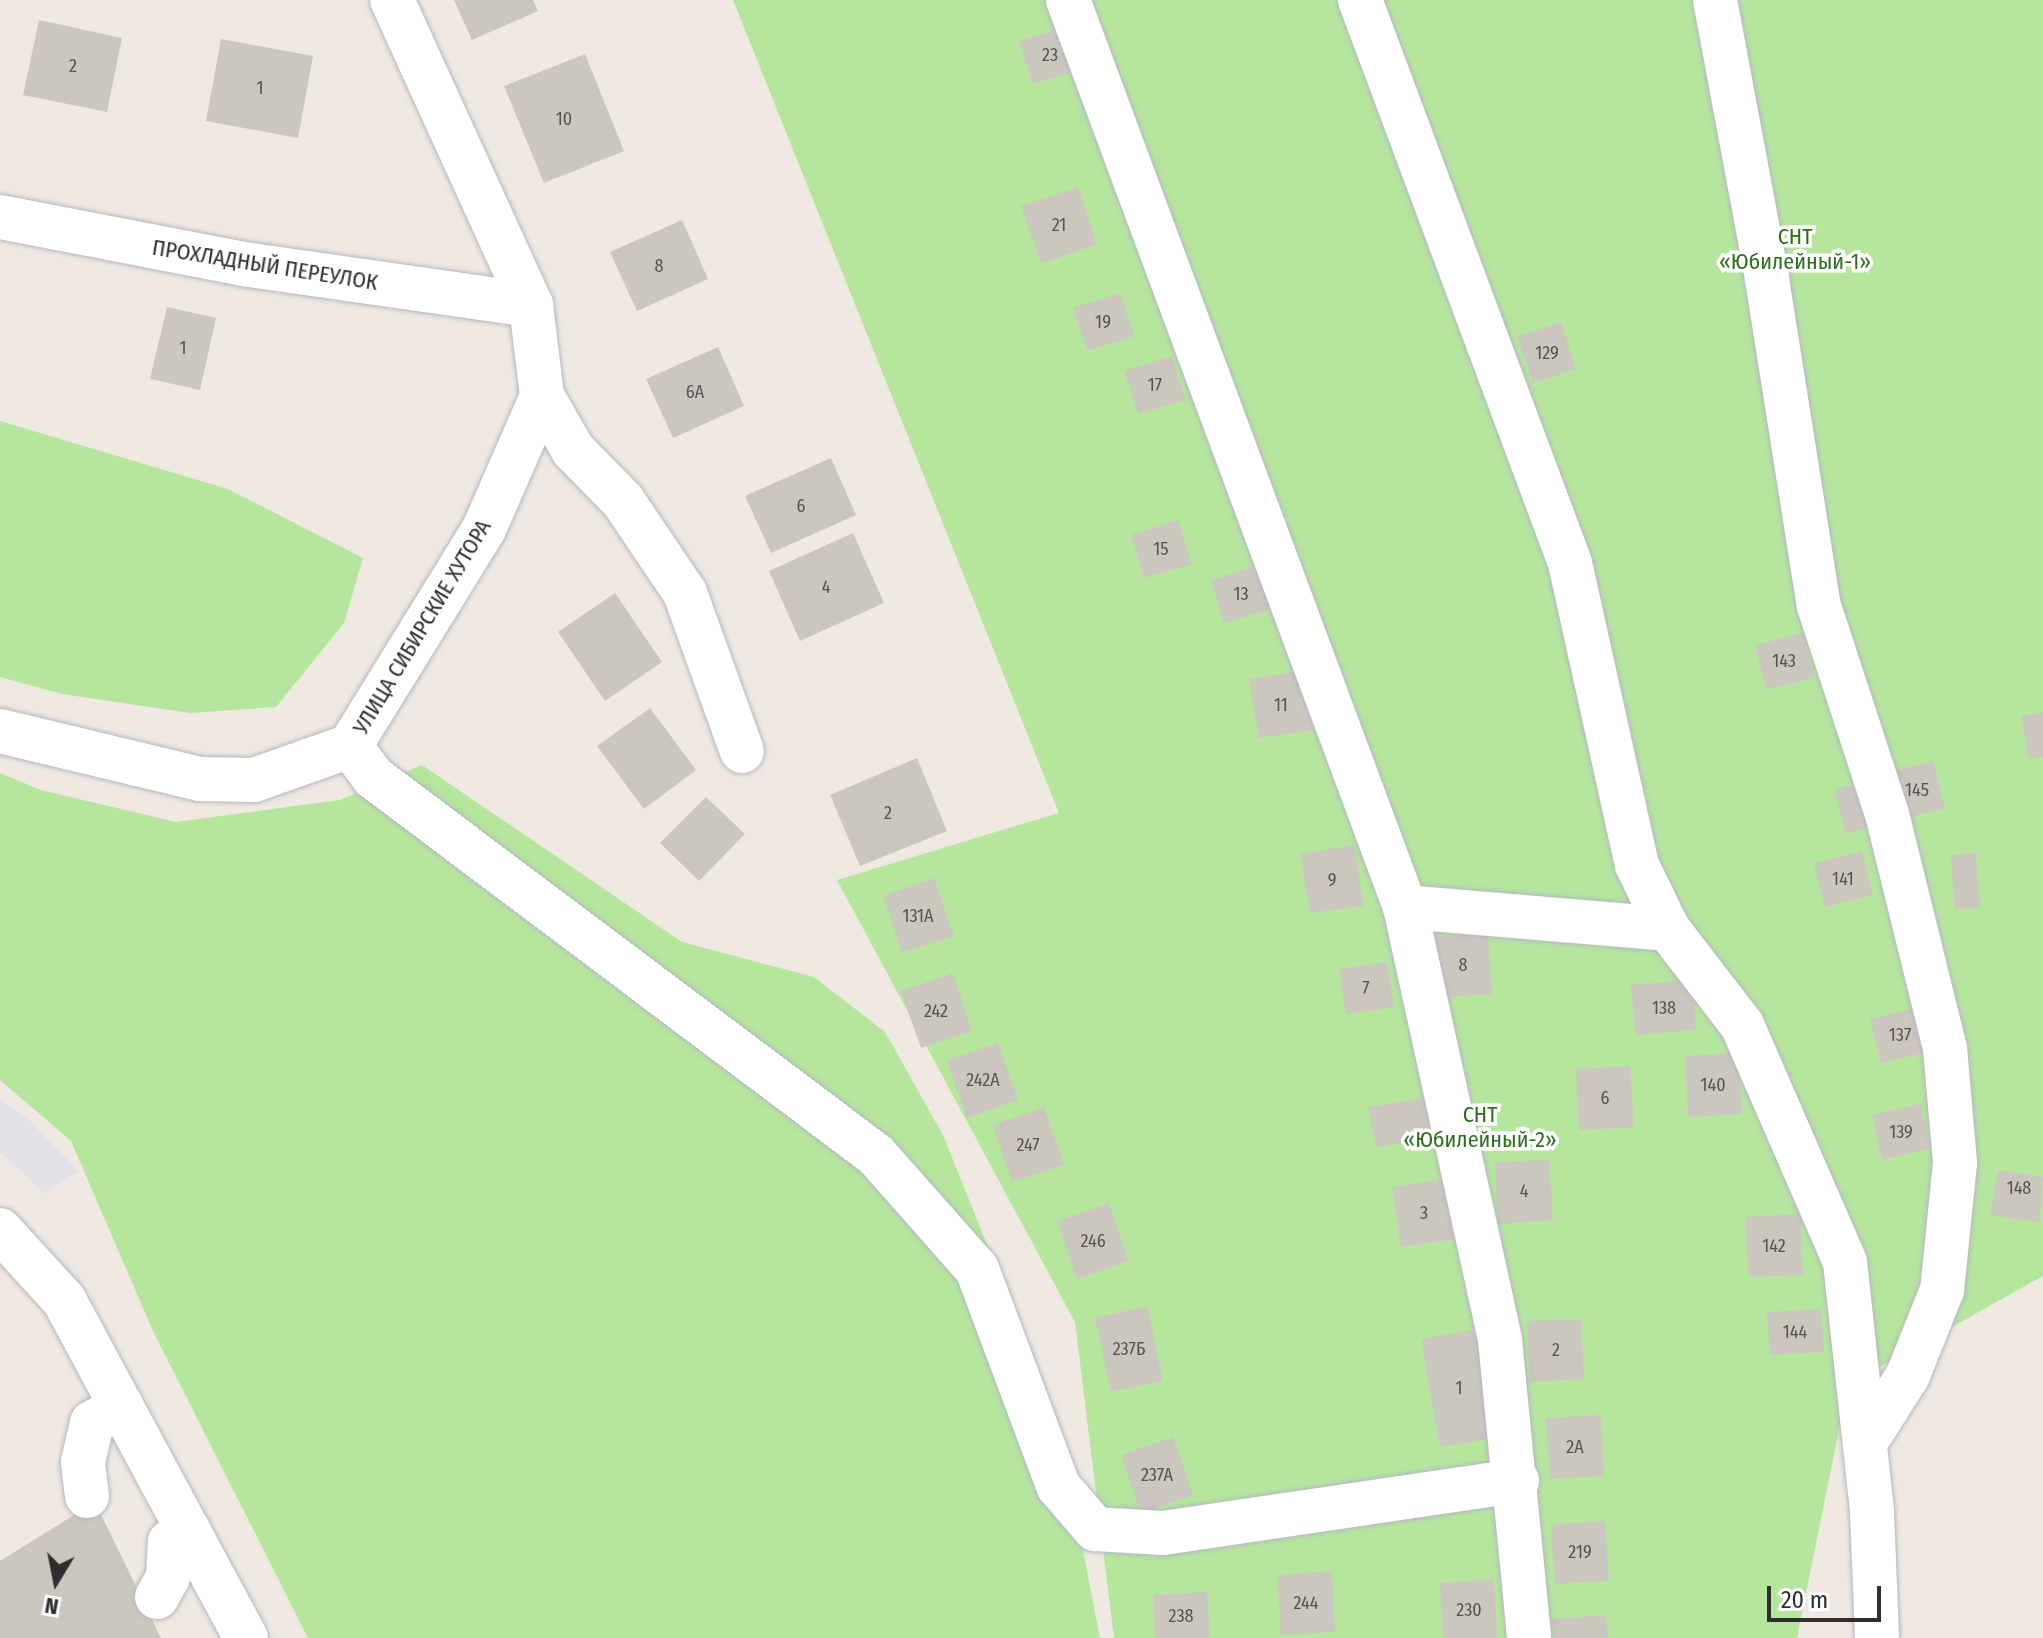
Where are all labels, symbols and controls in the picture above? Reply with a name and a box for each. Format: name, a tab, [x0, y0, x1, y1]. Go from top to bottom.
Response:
house number: 23	[1042, 44, 1058, 66]
house number: 2	[69, 55, 77, 77]
house number: 1	[256, 77, 264, 99]
house number: 10	[556, 108, 572, 130]
house number: 21	[1052, 214, 1066, 236]
park label: СНТ «Юбилейный-1»	[1719, 223, 1871, 274]
street label: ПРОХЛАДНЫЙ ПЕРЕУЛОК	[150, 234, 380, 296]
house number: 8	[655, 255, 663, 277]
house number: 19	[1095, 311, 1111, 333]
house number: 1	[179, 337, 187, 359]
house number: 129	[1535, 342, 1559, 364]
house number: 17	[1148, 374, 1162, 396]
house number: 6А	[686, 381, 704, 403]
house number: 6	[797, 495, 805, 517]
street label: УЛИЦА СИБИРСКИЕ ХУТОРА	[347, 515, 497, 739]
house number: 15	[1153, 538, 1169, 560]
house number: 4	[822, 576, 830, 598]
house number: 13	[1233, 583, 1249, 605]
house number: 143	[1772, 650, 1796, 672]
house number: 11	[1274, 694, 1288, 716]
house number: 145	[1905, 779, 1929, 801]
house number: 2	[884, 802, 892, 824]
house number: 141	[1832, 868, 1854, 890]
house number: 9	[1328, 869, 1336, 891]
house number: 131А	[902, 905, 934, 927]
house number: 8	[1459, 954, 1467, 976]
house number: 7	[1362, 977, 1370, 999]
house number: 138	[1652, 997, 1676, 1019]
house number: 242	[924, 1000, 948, 1022]
house number: 137	[1889, 1024, 1911, 1046]
house number: 242А	[966, 1069, 1000, 1091]
house number: 140	[1700, 1074, 1726, 1096]
house number: 6	[1601, 1087, 1609, 1109]
park label: СНТ «Юбилейный-2»	[1403, 1101, 1557, 1152]
house number: 139	[1889, 1121, 1913, 1143]
house number: 247	[1016, 1134, 1040, 1156]
house number: 148	[2007, 1177, 2031, 1199]
house number: 4	[1520, 1180, 1528, 1202]
house number: 3	[1420, 1202, 1428, 1224]
house number: 246	[1080, 1230, 1106, 1252]
house number: 142	[1762, 1235, 1786, 1257]
house number: 144	[1783, 1321, 1807, 1343]
house number: 237Б	[1113, 1338, 1145, 1360]
house number: 2	[1552, 1339, 1560, 1361]
house number: 1	[1455, 1377, 1463, 1399]
house number: 2А	[1566, 1436, 1584, 1458]
house number: 237А	[1141, 1464, 1173, 1486]
house number: 219	[1568, 1541, 1592, 1563]
north arrow	[16, 1542, 96, 1622]
scale bar	[1771, 1570, 1885, 1620]
text: 20 m	[1781, 1586, 1828, 1614]
text: N	[43, 1592, 61, 1621]
house number: 244	[1293, 1592, 1319, 1614]
house number: 230	[1456, 1599, 1482, 1621]
house number: 238	[1168, 1605, 1194, 1627]

